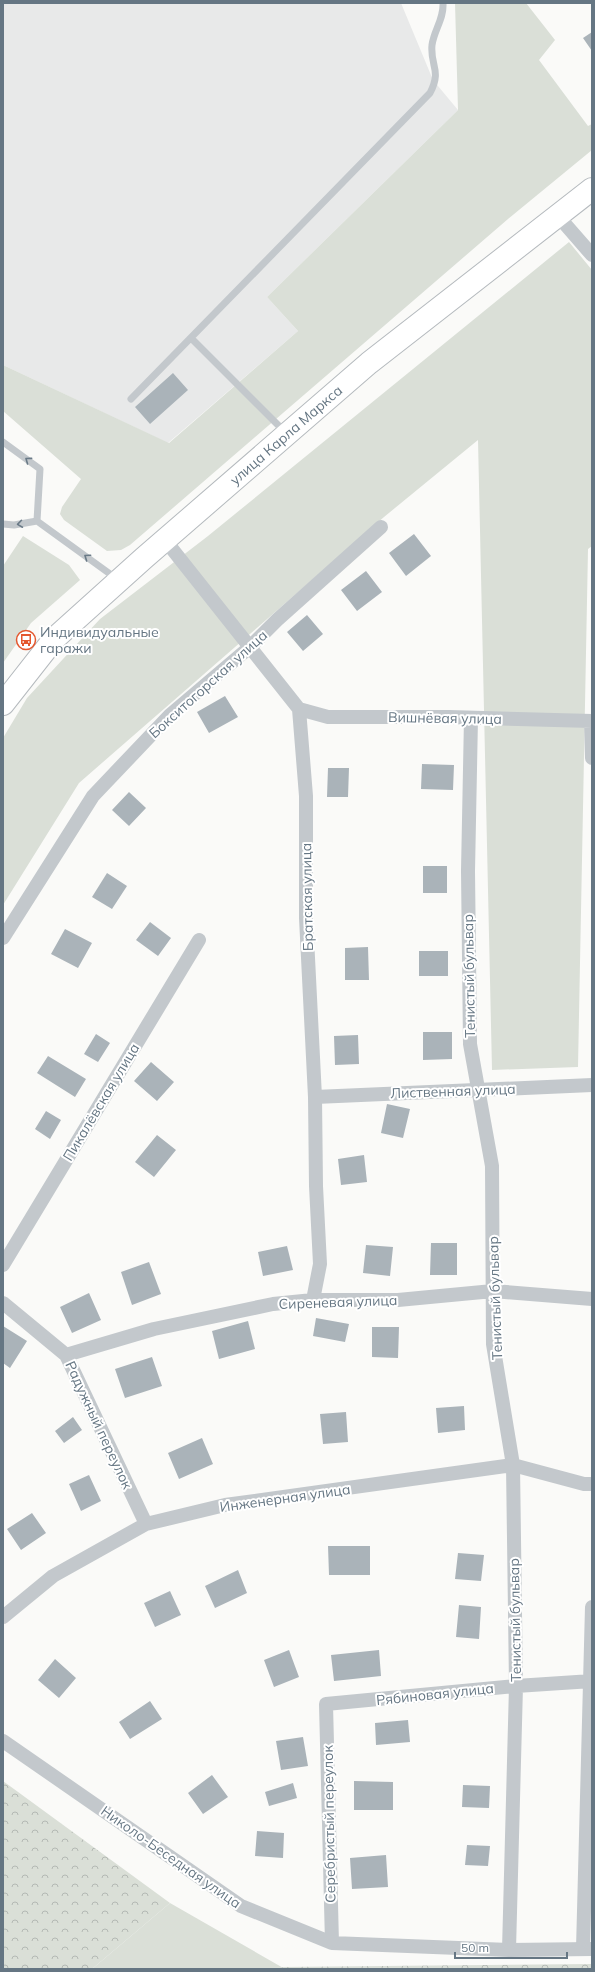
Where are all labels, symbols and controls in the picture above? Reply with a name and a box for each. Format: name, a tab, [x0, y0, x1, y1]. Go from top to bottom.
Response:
street label: улица Карла Маркса	[226, 381, 346, 489]
one-way arrow	[25, 458, 32, 465]
one-way arrow	[17, 519, 23, 528]
one-way arrow	[85, 555, 92, 562]
place label: Индивидуальные гаражи	[40, 623, 159, 657]
street label: Бокситогорская улица	[145, 626, 271, 742]
bus stop icon: Индивидуальные гаражи	[15, 629, 37, 651]
street label: Вишнёвая улица	[388, 708, 502, 728]
street label: Братская улица	[297, 843, 317, 951]
street label: Тенистый бульвар	[459, 914, 479, 1038]
street label: Пикалёвская улица	[59, 1040, 143, 1164]
street label: Лиственная улица	[390, 1080, 516, 1102]
street label: Тенистый бульвар	[484, 1236, 506, 1360]
street label: Сиреневая улица	[278, 1291, 398, 1313]
street label: Радужный переулок	[61, 1358, 137, 1492]
street label: Инженерная улица	[219, 1480, 351, 1516]
street label: Тенистый бульвар	[505, 1558, 525, 1682]
street label: Рябиновая улица	[375, 1679, 495, 1709]
street label: Серебристый переулок	[319, 1745, 339, 1903]
street label: Николо-Беседная улица	[98, 1802, 244, 1912]
scale bar	[455, 1934, 567, 1960]
text: 50 m	[461, 1940, 489, 1955]

